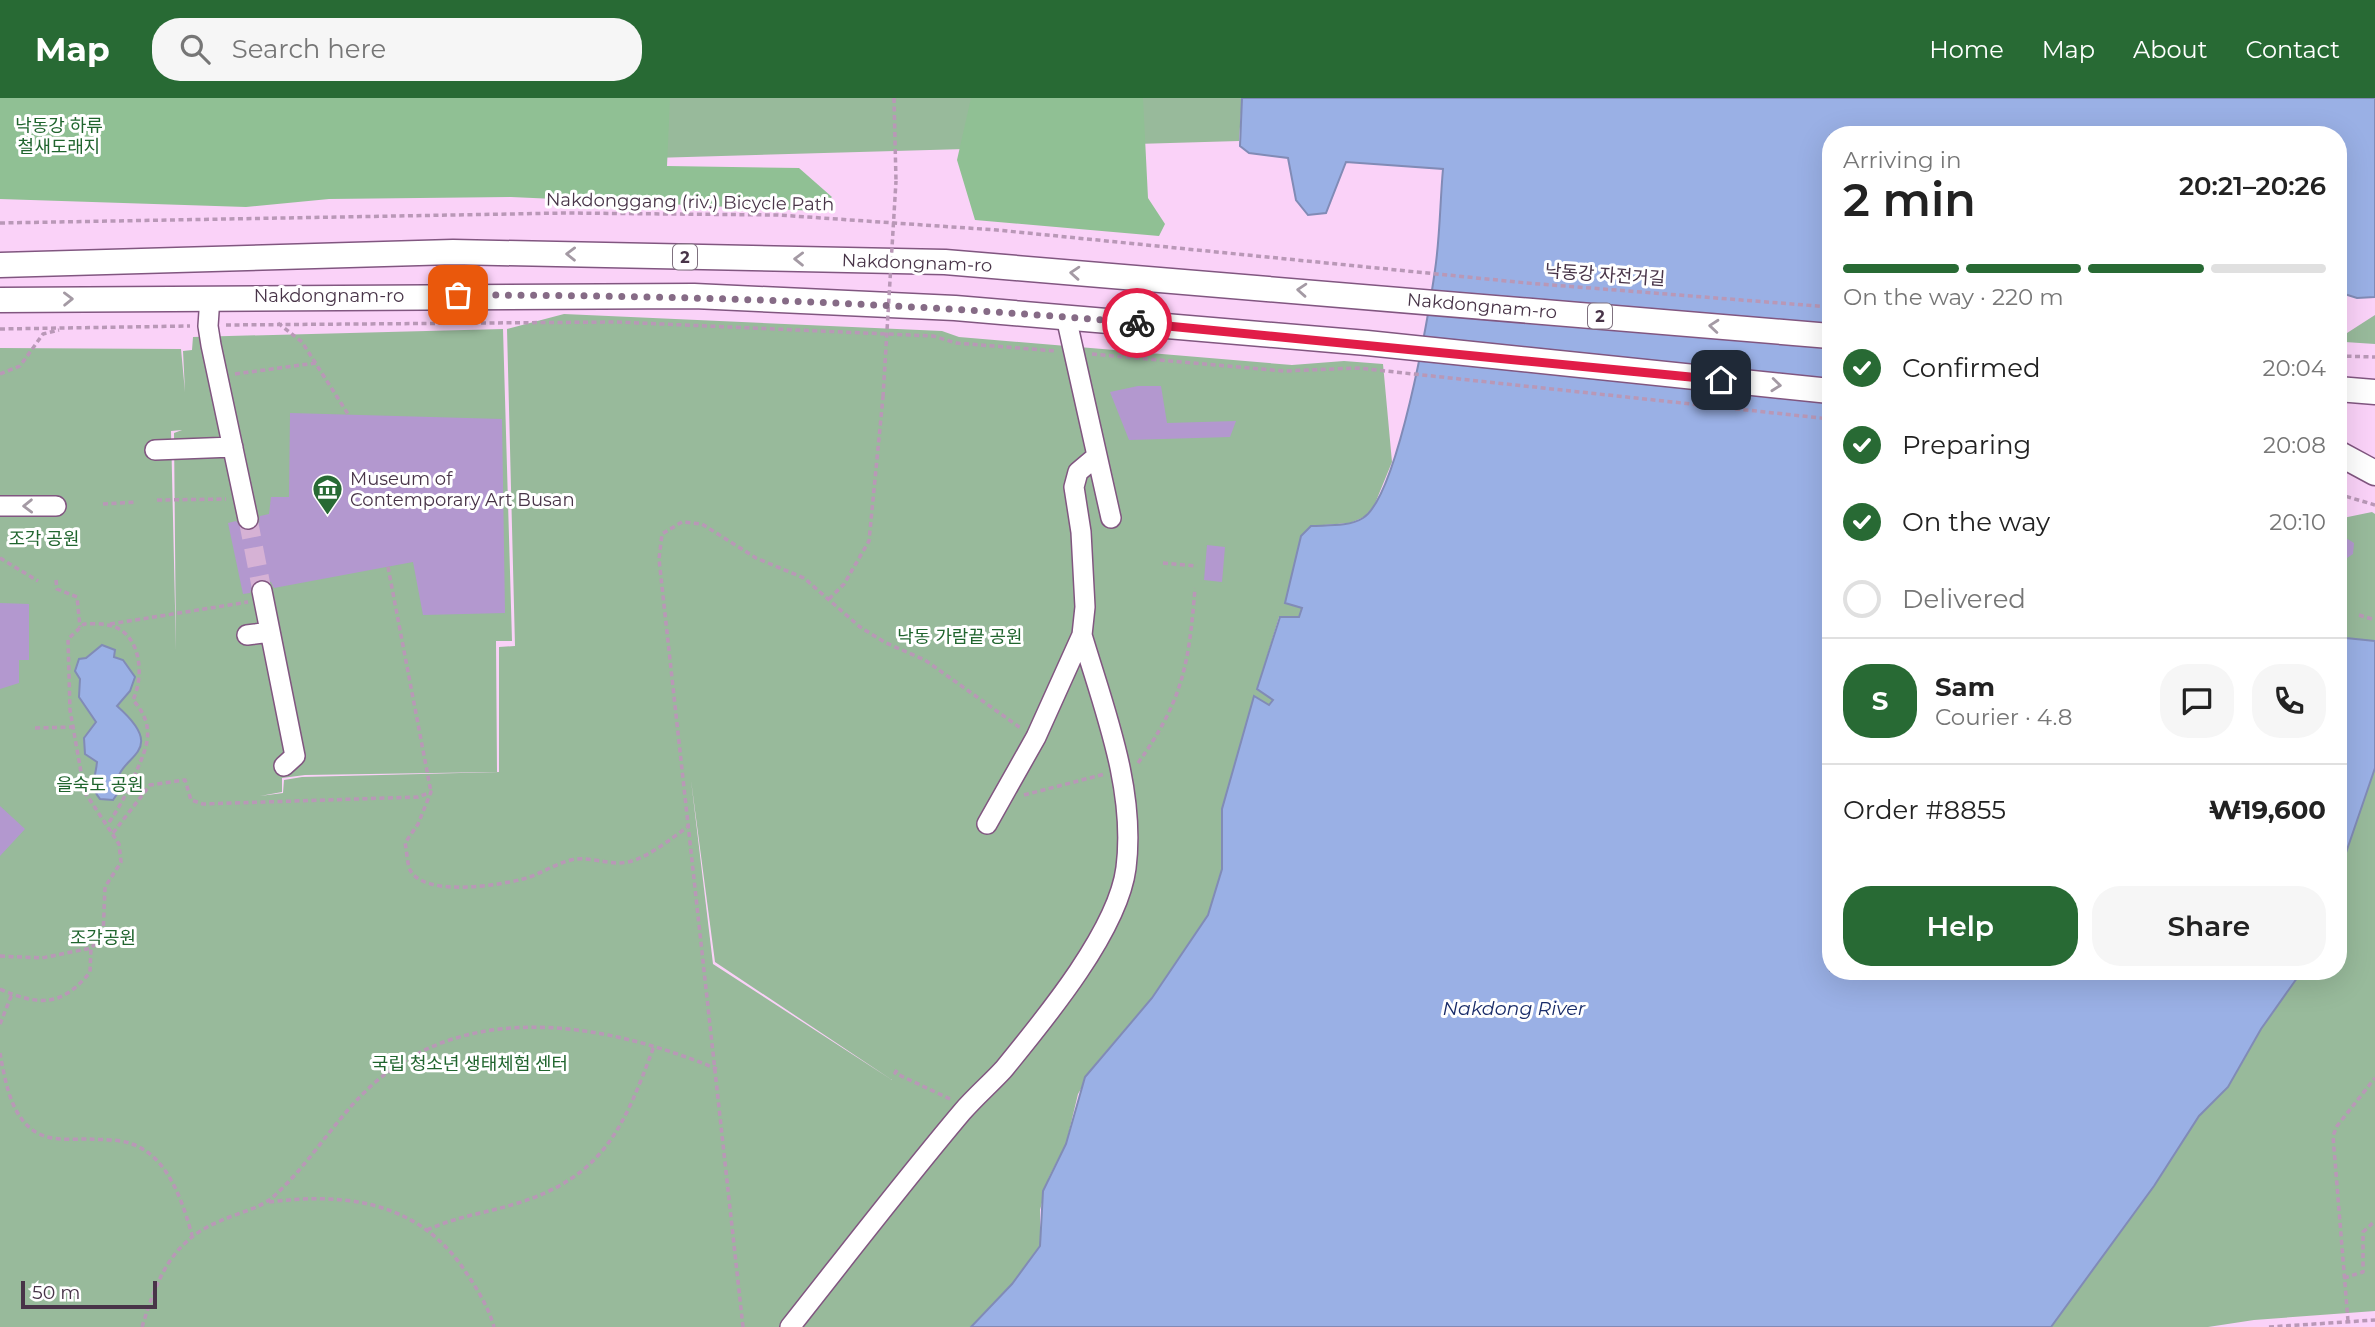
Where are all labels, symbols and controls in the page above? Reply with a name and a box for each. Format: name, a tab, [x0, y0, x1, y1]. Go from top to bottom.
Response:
search box	[152, 18, 642, 81]
text: Map	[35, 29, 110, 69]
icon: search	[176, 30, 214, 68]
text: Search here	[232, 33, 386, 65]
text: Home	[1929, 35, 2004, 64]
text: Map	[2042, 35, 2095, 64]
text: About	[2133, 35, 2207, 64]
text: Contact	[2245, 35, 2340, 64]
park label: 낙동강 하류 철새도래지	[15, 115, 103, 158]
text: Arriving in	[1843, 146, 1962, 174]
text: 20:21–20:26	[2179, 170, 2326, 202]
text: 2 min	[1843, 171, 1976, 228]
street label: Nakdonggang (riv.) Bicycle Path	[546, 188, 834, 216]
road number: 2	[673, 244, 697, 270]
one-way arrow	[566, 247, 577, 262]
street label: Nakdongnam-ro	[841, 249, 993, 277]
one-way arrow	[793, 252, 804, 267]
street label: 낙동강 자전거길	[1544, 260, 1666, 290]
pin	[428, 265, 488, 325]
one-way arrow	[1069, 266, 1080, 281]
icon: bag	[439, 276, 477, 314]
one-way arrow	[1296, 283, 1307, 298]
text: On the way · 220 m	[1843, 283, 2064, 311]
street label: Nakdongnam-ro	[254, 285, 404, 307]
courier	[1102, 288, 1172, 358]
street label: Nakdongnam-ro	[1406, 288, 1558, 324]
one-way arrow	[63, 291, 74, 307]
icon: bike	[1118, 304, 1156, 342]
road number: 2	[1588, 304, 1612, 328]
one-way arrow	[1708, 319, 1719, 334]
icon: check	[1843, 349, 1881, 387]
pin	[1691, 350, 1751, 410]
text: Confirmed	[1902, 352, 2041, 384]
text: 20:04	[2262, 354, 2326, 382]
icon: home	[1702, 361, 1740, 399]
one-way arrow	[1770, 377, 1781, 392]
icon: check	[1843, 426, 1881, 464]
text: Preparing	[1902, 429, 2031, 461]
text: 20:08	[2263, 431, 2326, 459]
place label: Museum of Contemporary Art Busan	[350, 468, 575, 511]
museum icon: Museum of Contemporary Art Busan	[310, 472, 344, 516]
one-way arrow	[22, 498, 33, 514]
icon: check	[1843, 503, 1881, 541]
text: On the way	[1902, 506, 2050, 538]
text: 20:10	[2269, 508, 2326, 536]
park label: 조각 공원	[9, 528, 79, 550]
text: Delivered	[1902, 583, 2026, 615]
park label: 낙동 가람끝 공원	[897, 626, 1023, 648]
button: chat	[2160, 664, 2234, 738]
button: phone	[2252, 664, 2326, 738]
text: Sam	[1935, 671, 1995, 703]
text: S	[1872, 685, 1888, 717]
text: Courier · 4.8	[1935, 703, 2072, 731]
park label: 을숙도 공원	[56, 774, 144, 796]
text: Order #8855	[1843, 794, 2006, 826]
text: ₩19,600	[2209, 794, 2326, 826]
button: Help	[1843, 886, 2078, 966]
button: Share	[2092, 886, 2326, 966]
park label: 조각공원	[70, 927, 136, 949]
water label: Nakdong River	[1443, 997, 1586, 1020]
park label: 국립 청소년 생태체험 센터	[372, 1053, 568, 1075]
scale bar	[21, 1278, 158, 1310]
text: 50 m	[32, 1281, 80, 1304]

